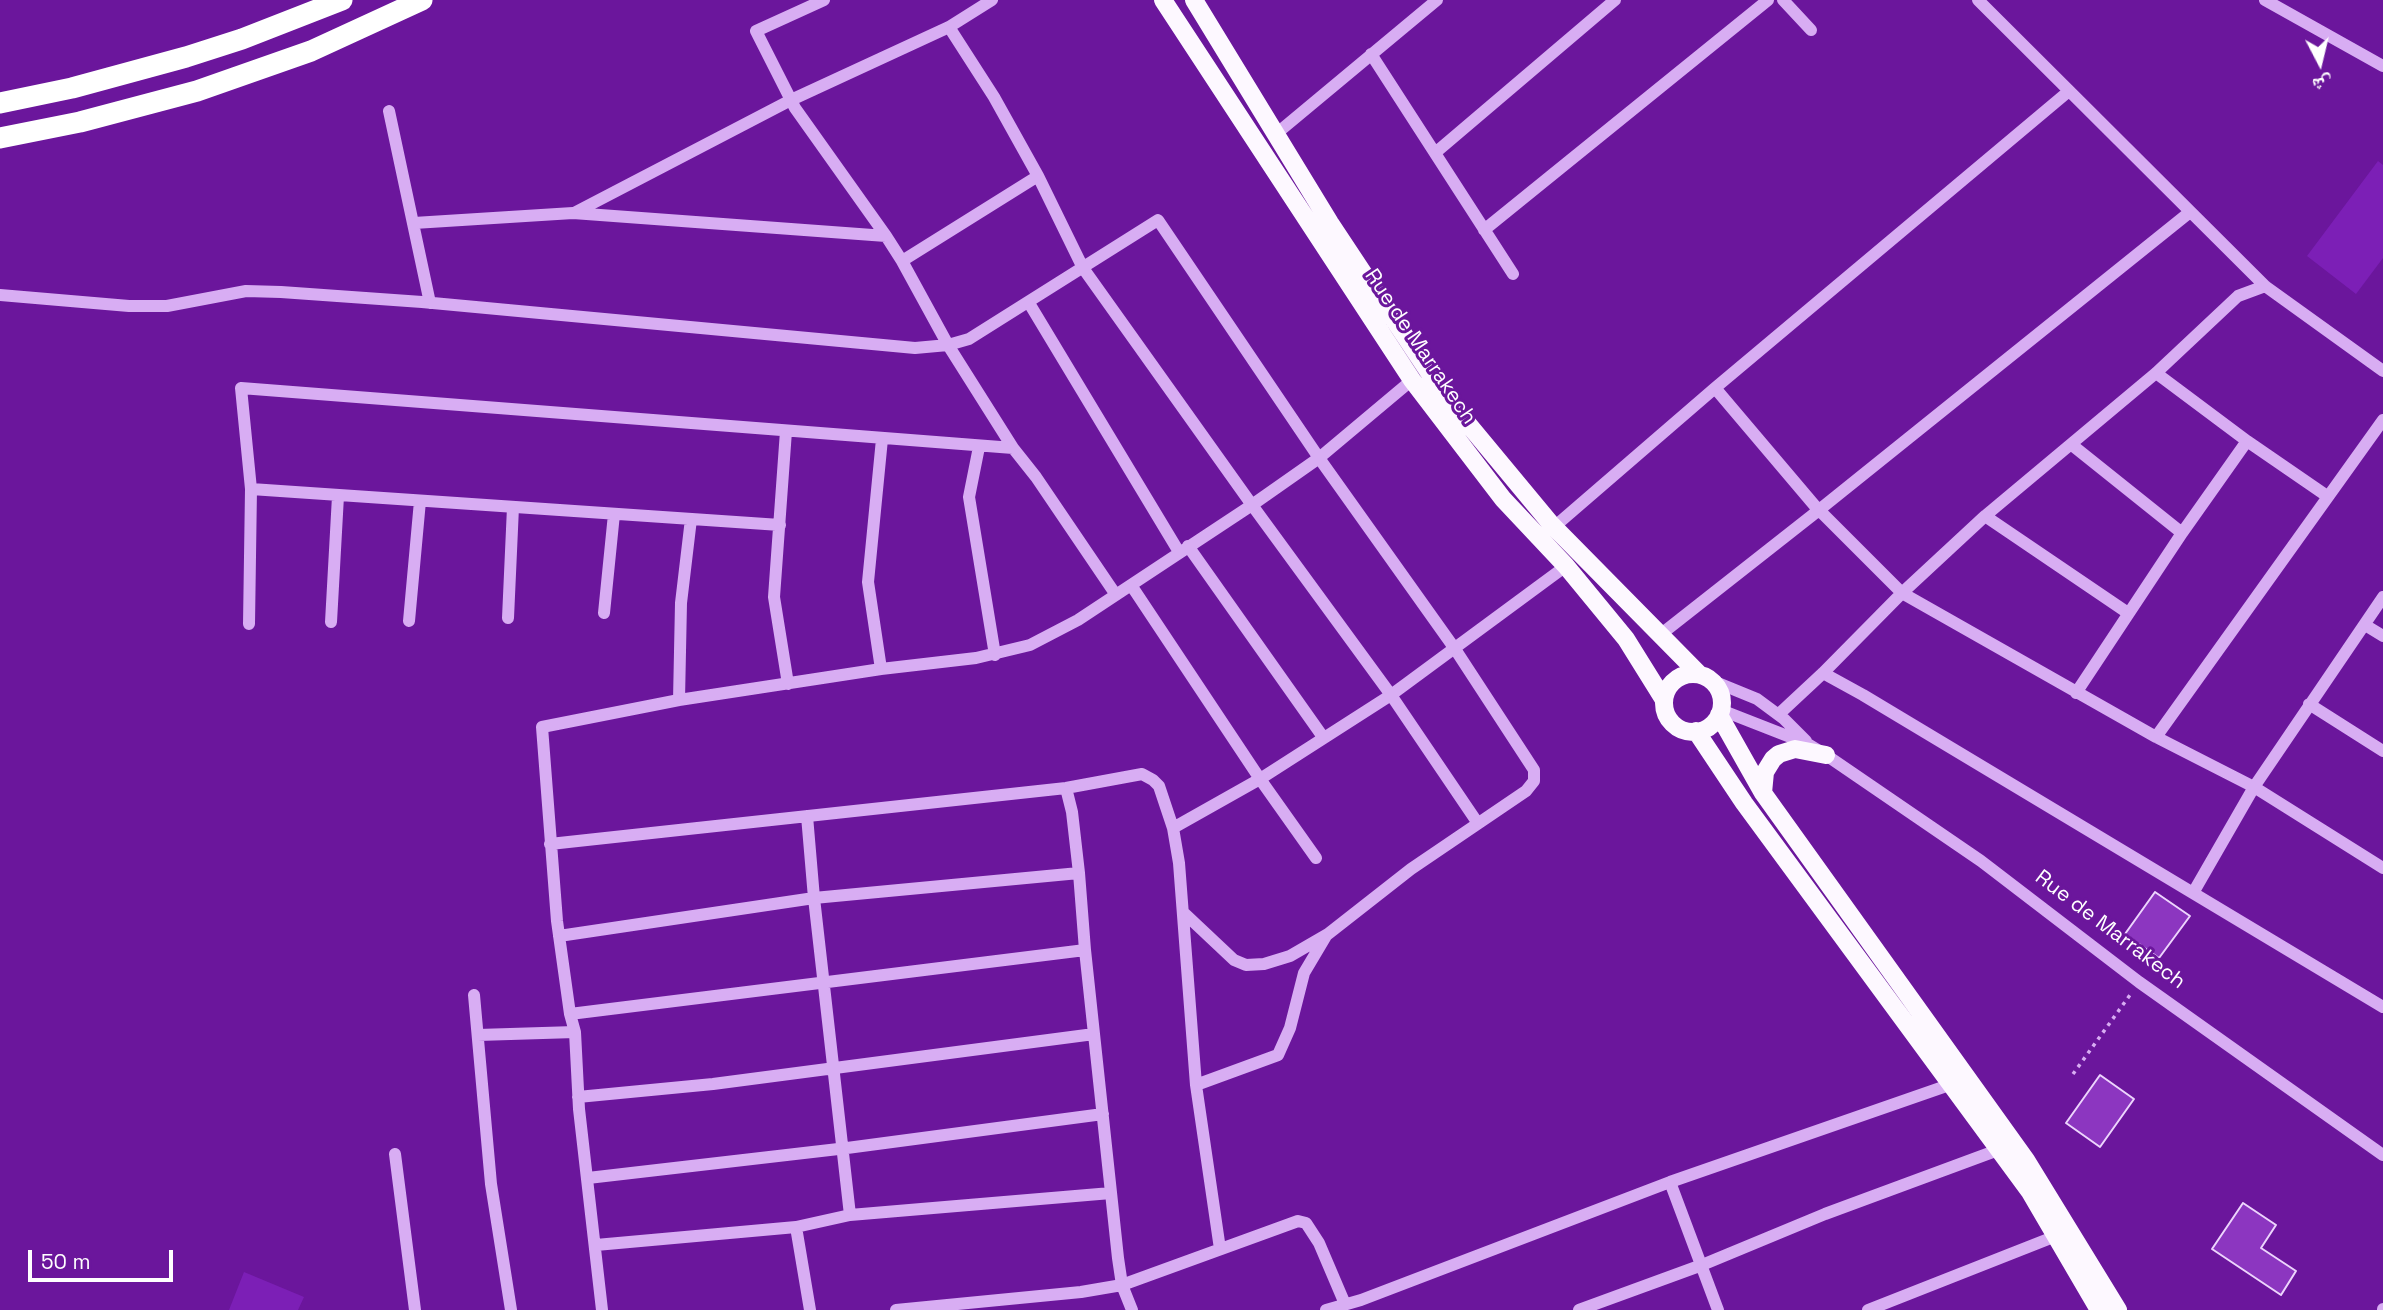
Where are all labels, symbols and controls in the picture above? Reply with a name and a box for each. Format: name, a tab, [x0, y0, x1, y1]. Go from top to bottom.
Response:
north arrow	[2285, 28, 2355, 98]
text: ش	[2311, 71, 2334, 98]
street label: Rue de Marrakech	[1359, 265, 1481, 429]
street label: Rue de Marrakech	[2030, 865, 2190, 995]
scale bar	[32, 1236, 177, 1280]
text: 50 m	[41, 1248, 91, 1275]

